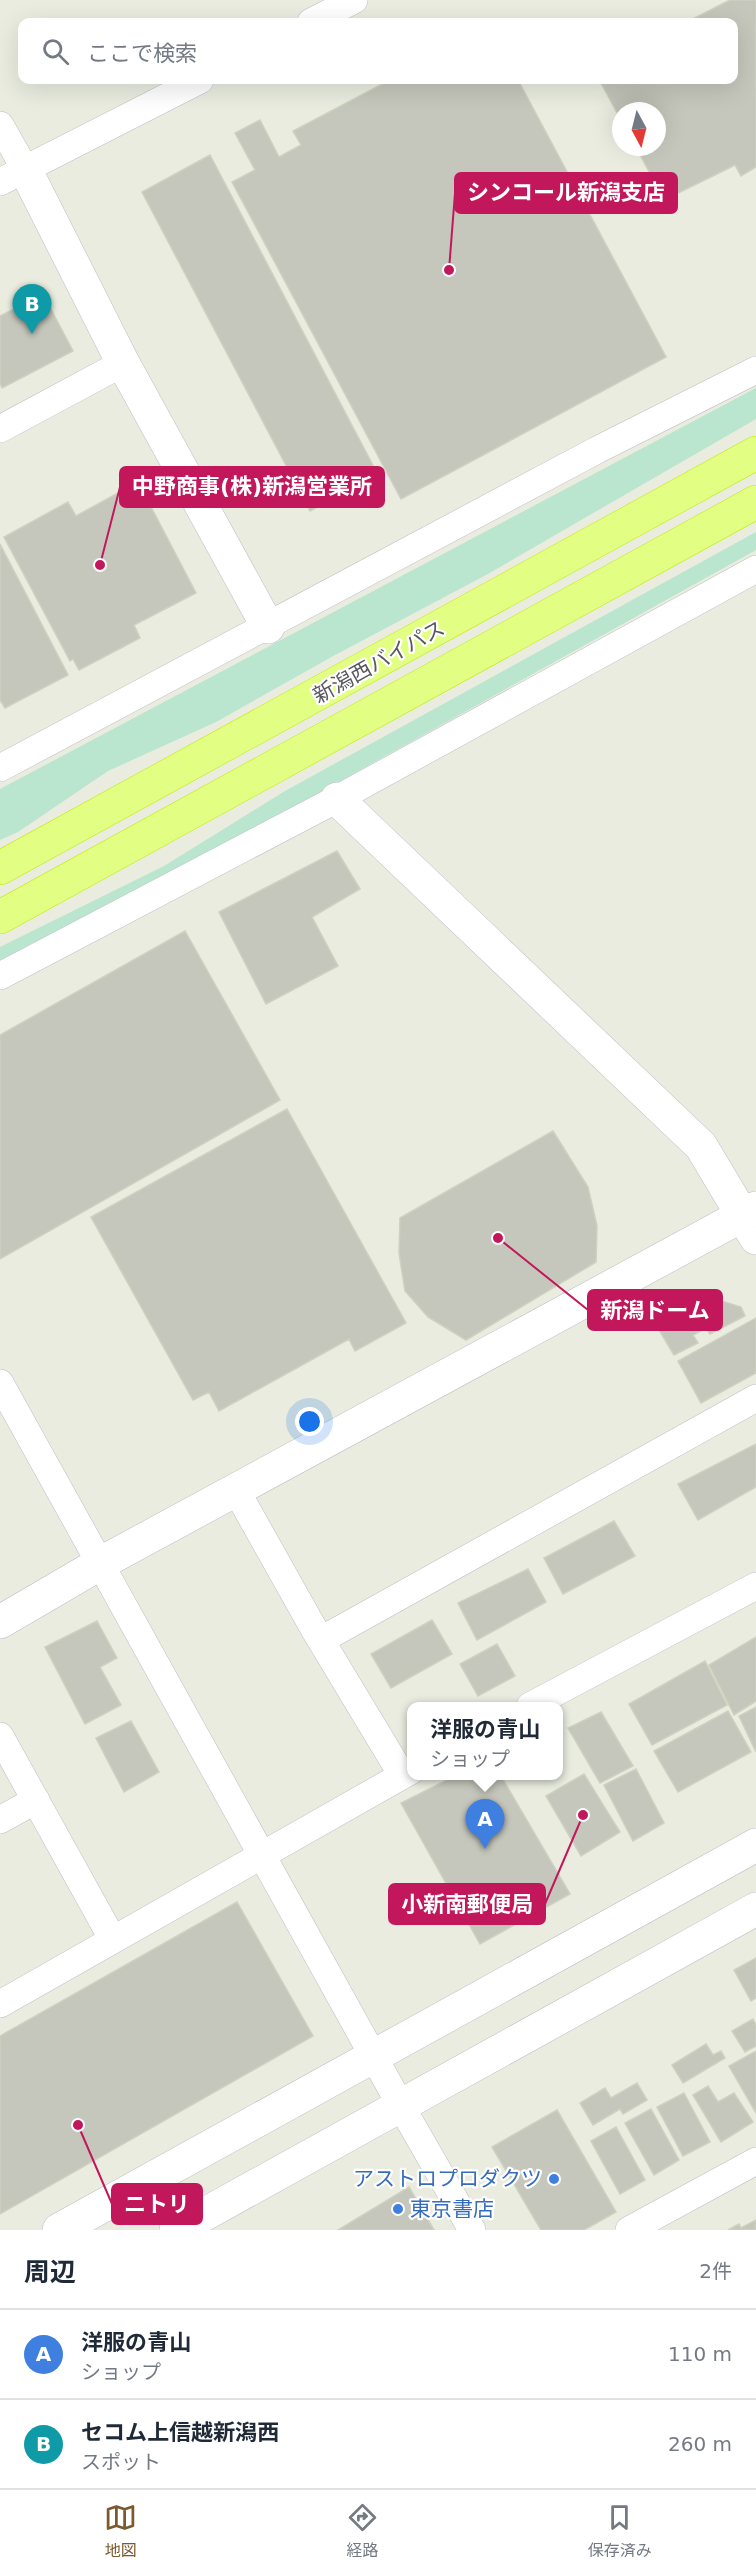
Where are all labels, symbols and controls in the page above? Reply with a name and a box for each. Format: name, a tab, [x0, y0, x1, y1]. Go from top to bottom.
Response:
search box	[18, 18, 738, 84]
icon: search	[39, 35, 72, 68]
text: ここで検索	[87, 41, 197, 66]
north arrow	[612, 102, 666, 156]
callout: シンコール新潟支店	[455, 173, 677, 213]
text: シンコール新潟支店	[467, 180, 665, 205]
pin: B	[12, 284, 51, 334]
callout: 中野商事(株)新潟営業所	[120, 467, 384, 507]
text: 中野商事(株)新潟営業所	[132, 474, 372, 499]
street label: 新潟西バイパス	[309, 616, 449, 708]
callout: 新潟ドーム	[588, 1290, 722, 1330]
text: 新潟ドーム	[600, 1298, 710, 1323]
your location	[295, 1407, 324, 1436]
popup	[407, 1702, 563, 1780]
text: 洋服の青山	[430, 1717, 540, 1742]
text: ショップ	[430, 1747, 510, 1771]
pin: A	[466, 1800, 504, 1849]
callout: 小新南郵便局	[389, 1884, 545, 1924]
text: 小新南郵便局	[401, 1892, 533, 1917]
place label: アストロプロダクツ	[353, 2167, 542, 2191]
marker: アストロプロダクツ	[547, 2172, 561, 2186]
callout: ニトリ	[112, 2184, 202, 2224]
text: ニトリ	[124, 2192, 190, 2217]
place label: 東京書店	[410, 2197, 494, 2221]
marker: 東京書店	[391, 2202, 405, 2216]
text: 周辺	[24, 2257, 76, 2287]
text: 2件	[699, 2259, 732, 2283]
text: 洋服の青山	[81, 2330, 191, 2355]
text: A	[36, 2342, 51, 2366]
text: 110 m	[668, 2342, 732, 2366]
text: ショップ	[81, 2360, 161, 2384]
text: セコム上信越新潟西	[81, 2420, 279, 2445]
text: B	[36, 2432, 51, 2456]
text: 260 m	[668, 2432, 732, 2456]
text: スポット	[81, 2450, 161, 2474]
tab: 地図	[104, 2501, 137, 2561]
tab: 経路	[346, 2501, 379, 2561]
tab: 保存済み	[588, 2501, 652, 2561]

